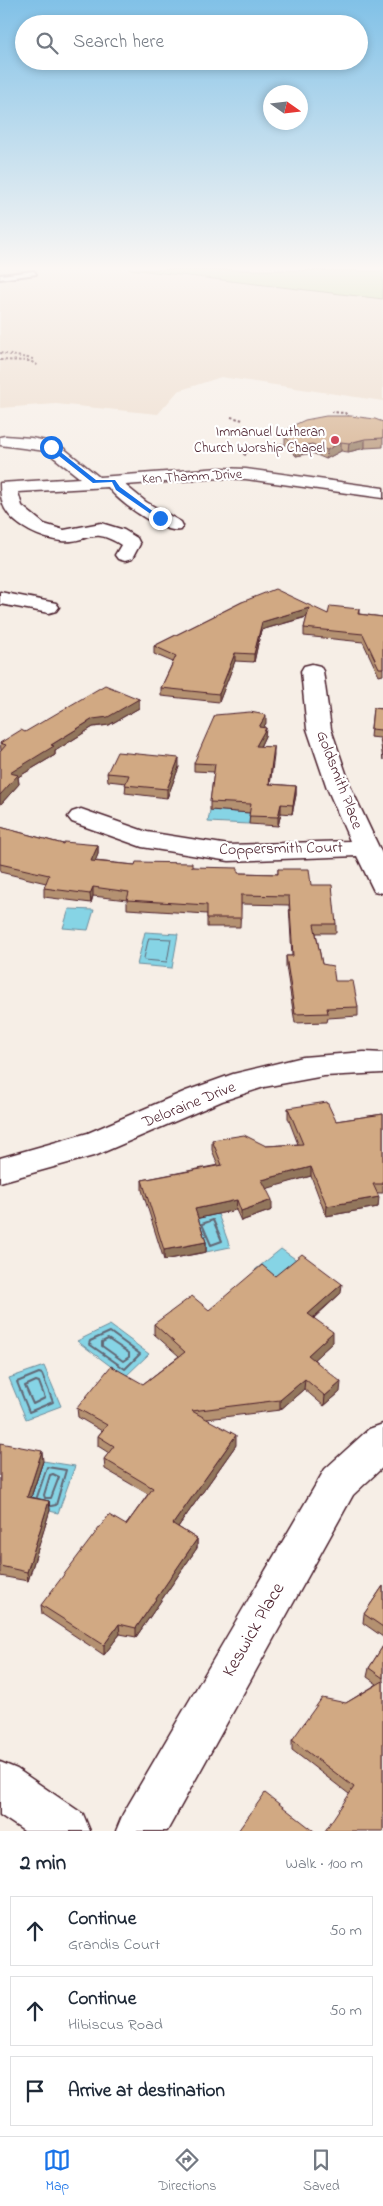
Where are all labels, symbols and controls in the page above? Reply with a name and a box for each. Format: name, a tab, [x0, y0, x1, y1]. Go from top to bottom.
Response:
search box	[15, 15, 368, 70]
icon: search	[33, 29, 61, 57]
text: Search here	[73, 29, 164, 56]
north arrow	[263, 85, 308, 130]
place label: Immanuel Lutheran Church Worship Chapel	[194, 422, 325, 459]
marker: Immanuel Lutheran Church Worship Chapel	[329, 434, 341, 446]
route start	[40, 436, 63, 459]
street label: Ken Thamm Drive	[141, 464, 243, 490]
route end	[149, 507, 172, 530]
street label: Goldsmith Place	[309, 727, 369, 834]
street label: Coppersmith Court	[219, 836, 344, 862]
street label: Deloraine Drive	[138, 1075, 240, 1135]
street label: Keswick Place	[216, 1577, 292, 1682]
text: 2 min	[20, 1849, 66, 1879]
text: Walk · 100 m	[286, 1852, 363, 1876]
text: Continue	[68, 1906, 136, 1933]
icon: ahead	[21, 1917, 49, 1945]
text: 50 m	[330, 1919, 362, 1943]
text: Grandis Court	[68, 1933, 160, 1957]
text: Continue	[68, 1986, 136, 2013]
icon: ahead	[21, 1997, 49, 2025]
text: 50 m	[330, 1999, 362, 2023]
text: Hibiscus Road	[68, 2013, 163, 2037]
icon: arrive	[21, 2077, 49, 2105]
text: Arrive at destination	[68, 2078, 225, 2105]
tab: Map	[43, 2146, 71, 2197]
tab: Directions	[158, 2146, 216, 2197]
tab: Saved	[303, 2146, 340, 2197]

